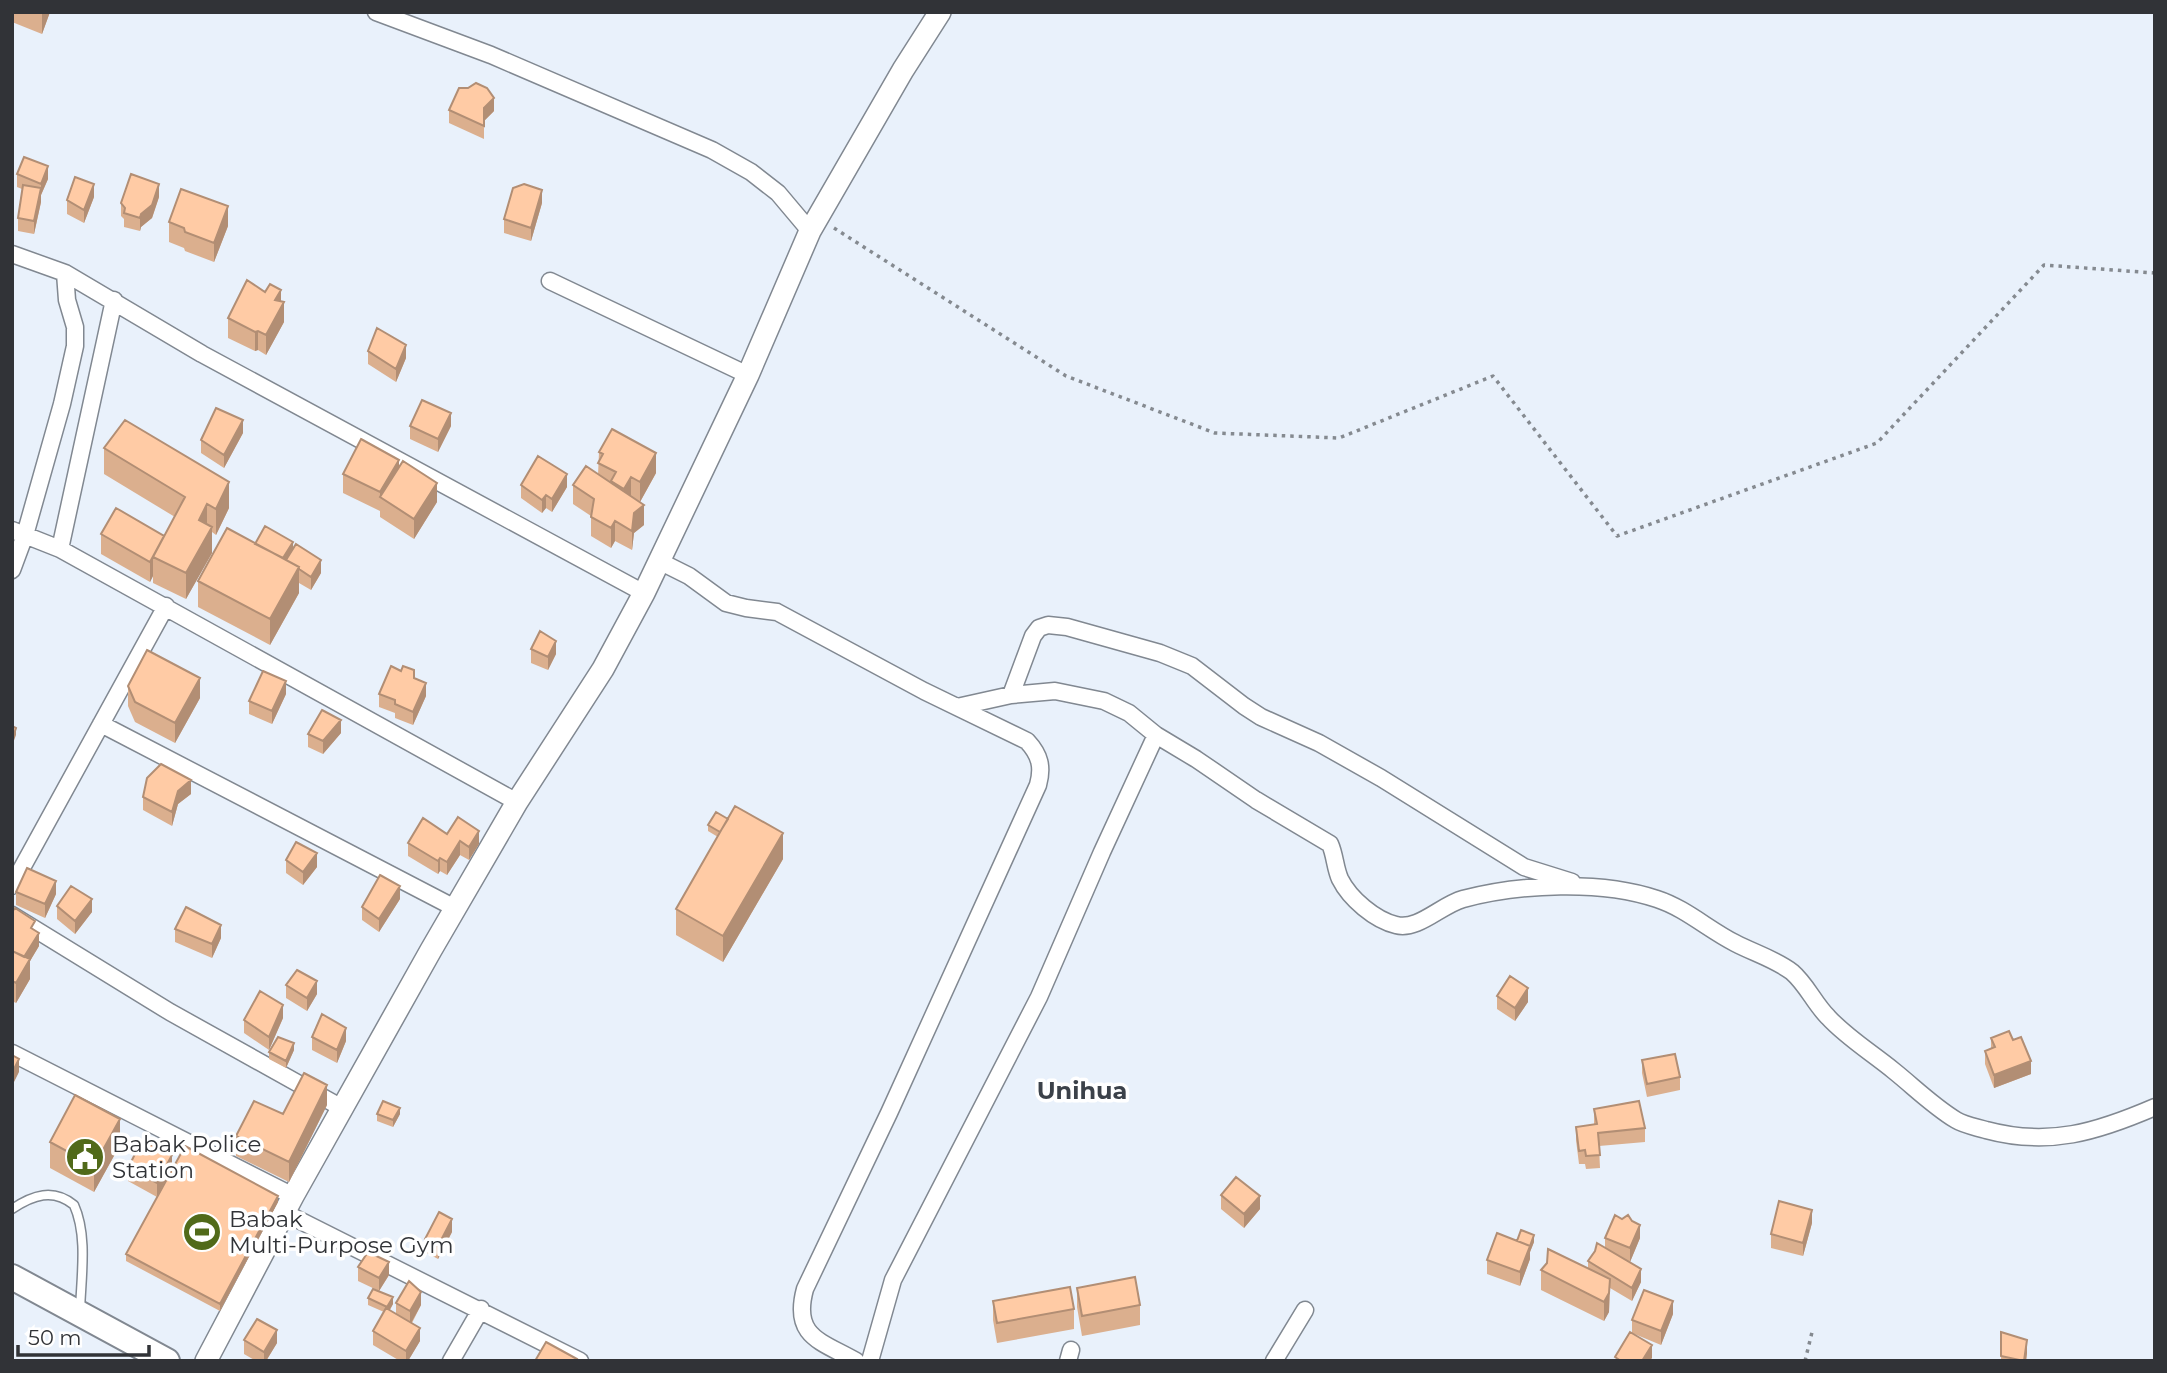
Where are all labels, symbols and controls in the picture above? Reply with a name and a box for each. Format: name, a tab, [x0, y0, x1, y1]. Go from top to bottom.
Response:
district label: Unihua	[1037, 1076, 1127, 1105]
place label: Babak Police Station	[112, 1130, 261, 1184]
public building icon: Babak Police Station	[64, 1136, 106, 1178]
place label: Babak Multi-Purpose Gym	[229, 1205, 454, 1259]
sports icon: Babak Multi-Purpose Gym	[181, 1211, 223, 1253]
scale bar	[18, 1314, 149, 1358]
text: 50 m	[28, 1325, 82, 1350]

